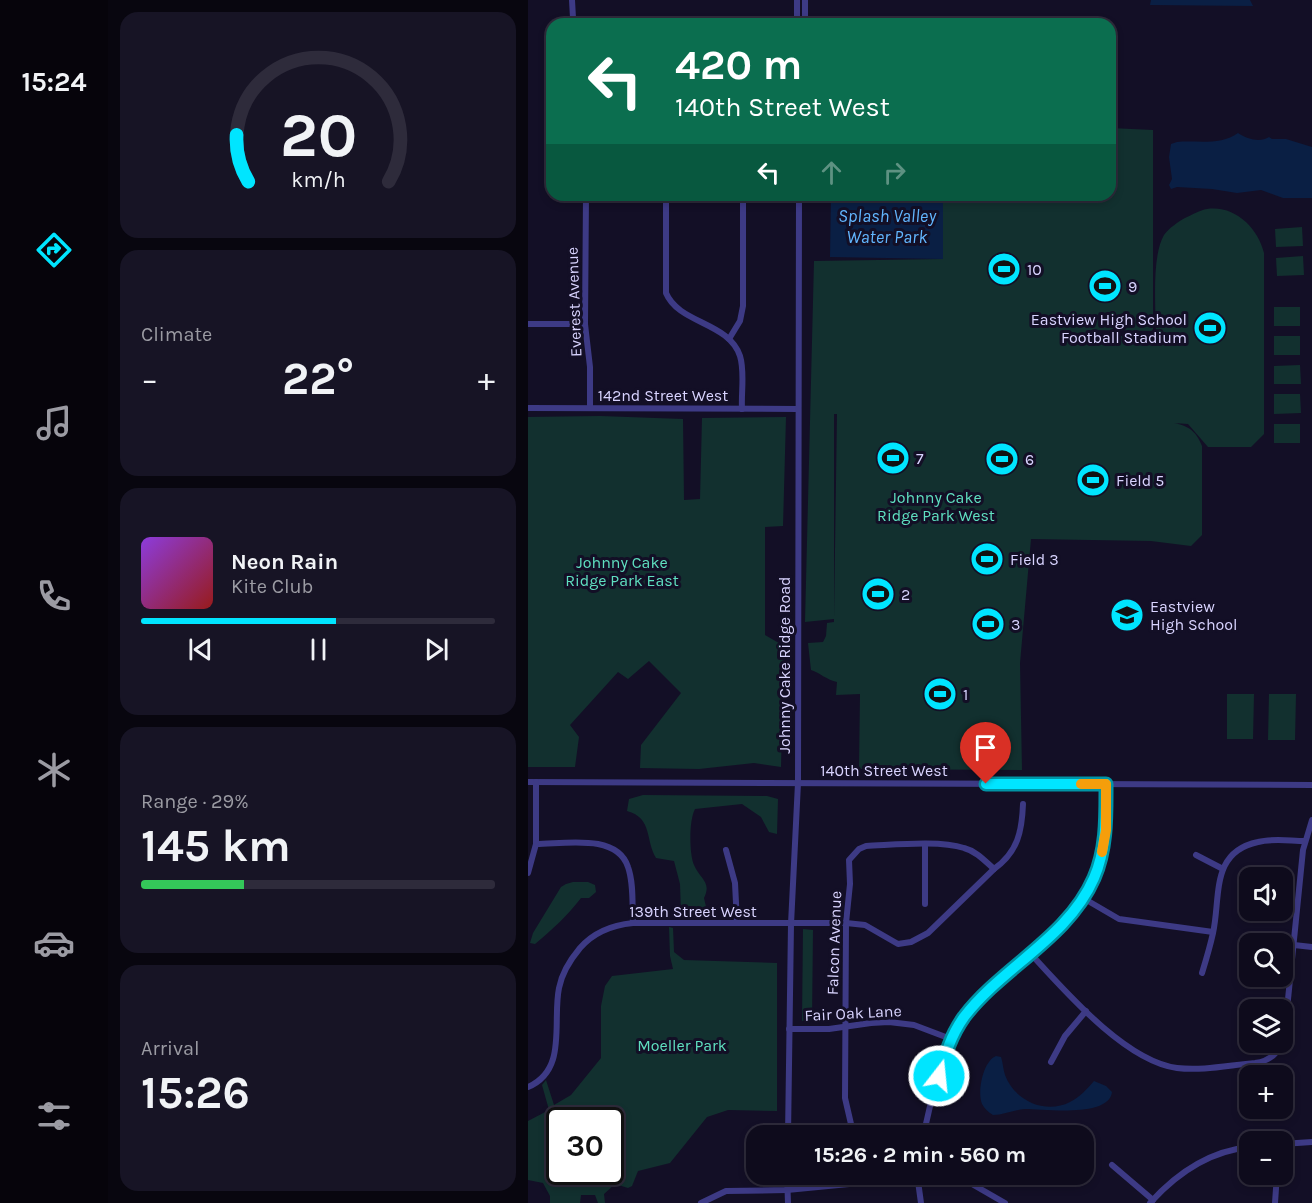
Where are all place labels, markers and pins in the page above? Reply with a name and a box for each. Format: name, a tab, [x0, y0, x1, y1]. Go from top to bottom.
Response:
sports icon: 10	[986, 251, 1022, 287]
place label: 10	[1027, 260, 1042, 279]
sports icon: 9	[1087, 268, 1123, 304]
place label: 9	[1128, 277, 1137, 296]
place label: Eastview High School Football Stadium	[1031, 310, 1187, 347]
sports icon: Eastview High School Football Stadium	[1192, 310, 1228, 346]
sports icon: 7	[875, 440, 911, 476]
sports icon: 6	[984, 441, 1020, 477]
place label: 7	[916, 449, 924, 468]
place label: 6	[1025, 450, 1034, 469]
sports icon: Field 5	[1075, 462, 1111, 498]
place label: Field 5	[1116, 471, 1164, 490]
sports icon: Field 3	[969, 541, 1005, 577]
place label: Field 3	[1010, 550, 1059, 569]
sports icon: 2	[860, 576, 896, 612]
place label: 2	[901, 585, 910, 604]
school or university icon: Eastview High School	[1109, 597, 1145, 633]
place label: Eastview High School	[1150, 597, 1238, 634]
sports icon: 3	[970, 606, 1006, 642]
place label: 3	[1011, 615, 1020, 634]
sports icon: 1	[922, 676, 958, 712]
place label: 1	[963, 685, 968, 704]
pin	[960, 722, 1011, 784]

